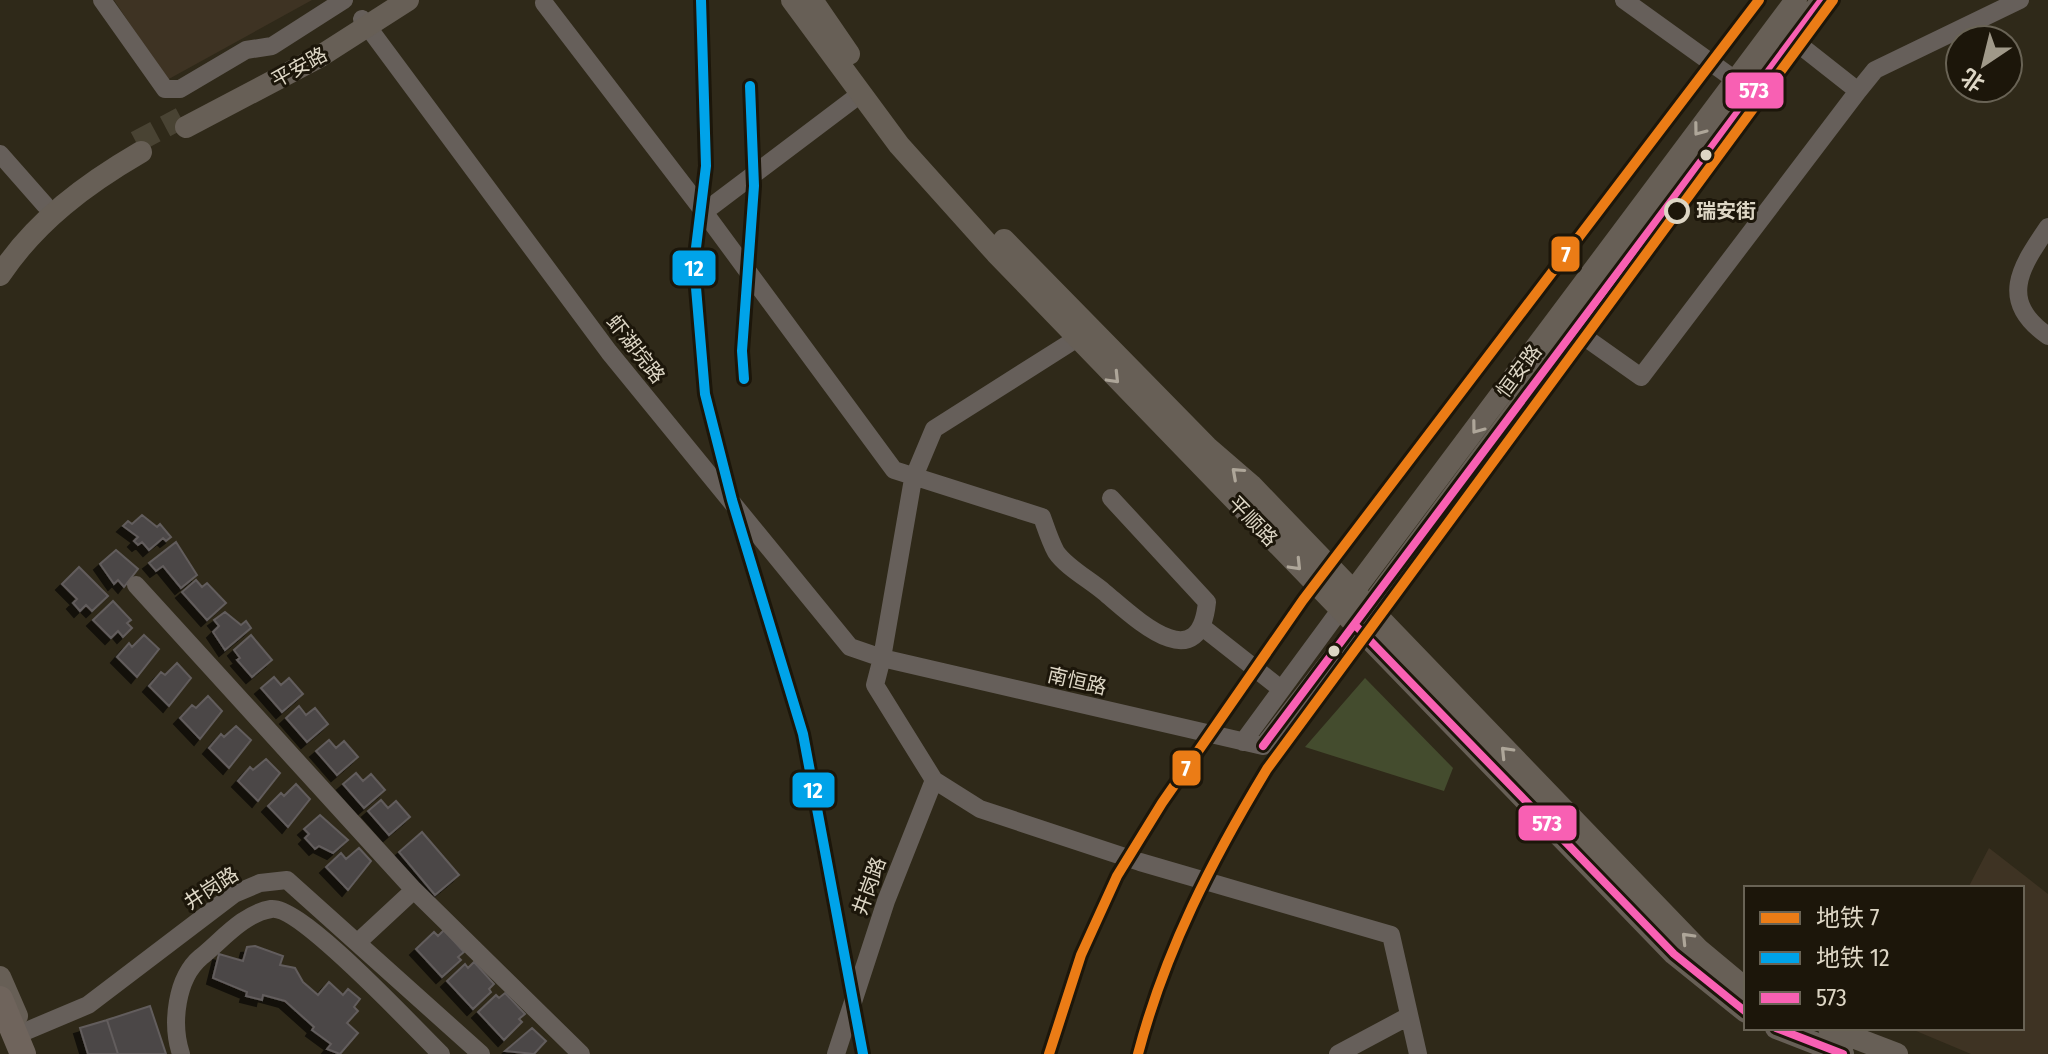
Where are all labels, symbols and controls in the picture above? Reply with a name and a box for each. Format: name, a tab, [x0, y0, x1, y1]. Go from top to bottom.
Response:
north arrow	[1944, 24, 2024, 104]
street label: 平安路	[267, 42, 331, 92]
text: 北	[1956, 63, 1990, 97]
line badge: 573	[1724, 71, 1785, 110]
text: 573	[1739, 77, 1769, 104]
one-way arrow	[1695, 121, 1709, 136]
unlabelled marker	[1698, 147, 1714, 163]
marker: 瑞安街	[1665, 199, 1689, 223]
place label: 瑞安街	[1696, 199, 1756, 223]
line badge: 7	[1550, 235, 1581, 273]
text: 7	[1561, 241, 1571, 268]
line badge: 12	[671, 249, 717, 287]
text: 12	[684, 255, 704, 282]
street label: 虾湖垸路	[602, 310, 670, 388]
street label: 恒安路	[1491, 340, 1547, 402]
one-way arrow	[1105, 369, 1119, 384]
one-way arrow	[1472, 419, 1486, 433]
one-way arrow	[1232, 467, 1246, 482]
street label: 平顺路	[1224, 491, 1282, 551]
one-way arrow	[1286, 556, 1301, 570]
unlabelled marker	[1326, 643, 1342, 659]
street label: 南恒路	[1045, 663, 1109, 699]
one-way arrow	[1500, 747, 1515, 761]
line badge: 7	[1171, 749, 1202, 787]
text: 7	[1181, 755, 1191, 782]
line badge: 12	[791, 771, 836, 809]
text: 12	[803, 777, 823, 804]
line badge: 573	[1517, 804, 1578, 842]
text: 573	[1532, 810, 1562, 837]
street label: 井岗路	[847, 854, 891, 918]
street label: 井岗路	[179, 862, 243, 914]
legend	[1744, 886, 2024, 1030]
text: 地铁 7	[1816, 904, 1880, 932]
one-way arrow	[1682, 933, 1696, 947]
text: 地铁 12	[1816, 944, 1890, 972]
text: 573	[1816, 984, 1847, 1012]

